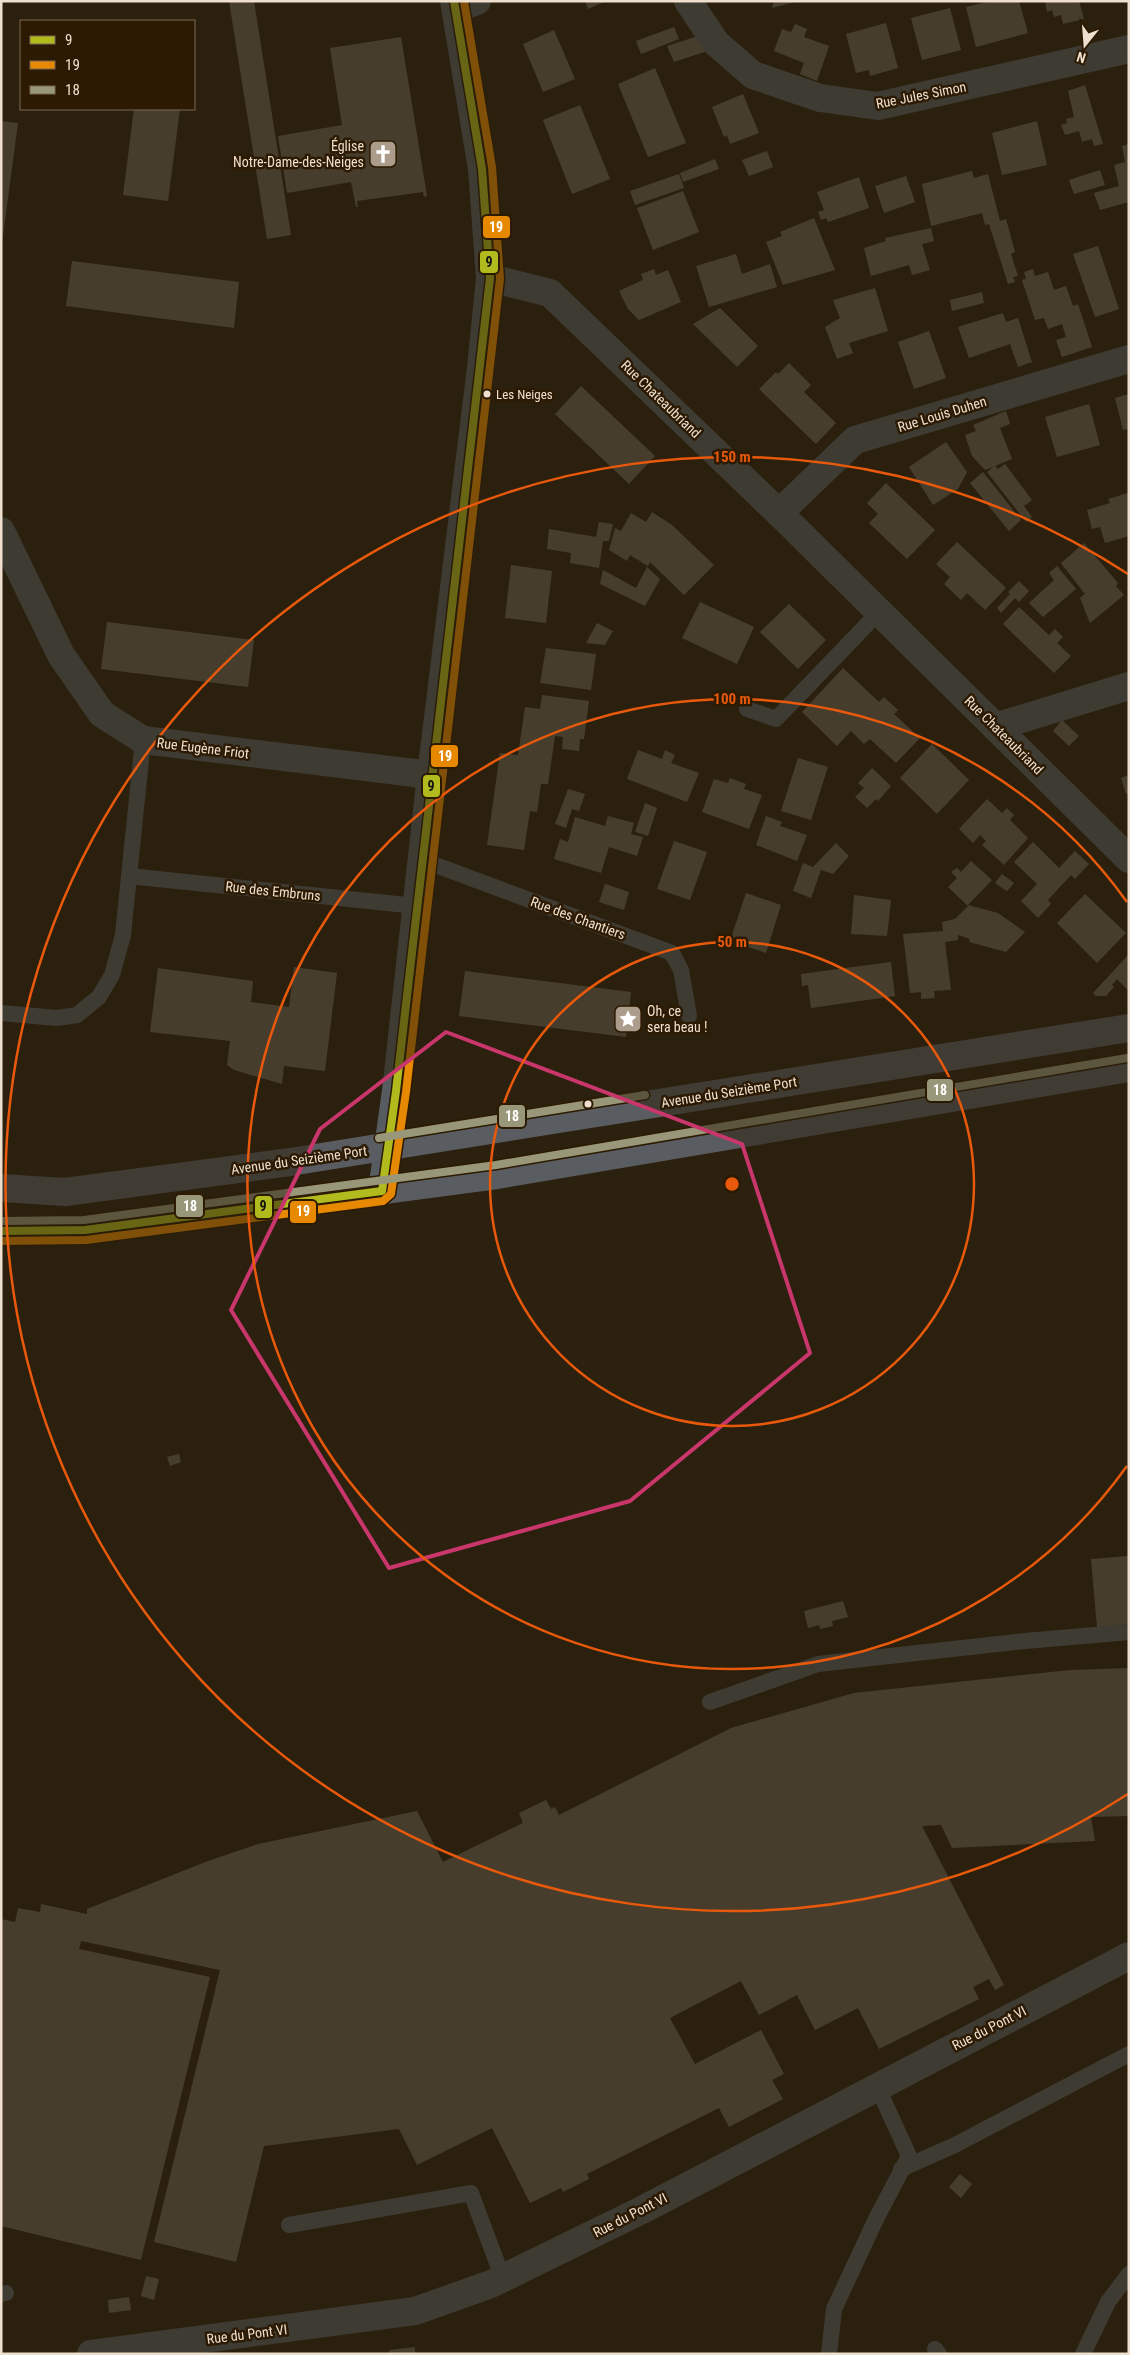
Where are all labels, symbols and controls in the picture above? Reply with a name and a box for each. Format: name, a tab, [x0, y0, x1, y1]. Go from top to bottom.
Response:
legend	[20, 20, 195, 110]
north arrow	[1060, 20, 1110, 70]
text: 9	[65, 31, 72, 49]
text: N	[1075, 49, 1088, 66]
text: 19	[65, 56, 80, 74]
street label: Rue Jules Simon	[874, 78, 968, 112]
text: 18	[65, 81, 80, 99]
place label: Église Notre-Dame-des-Neiges	[233, 137, 364, 170]
church icon: Église Notre-Dame-des-Neiges	[368, 139, 398, 169]
line badge: 19	[482, 215, 511, 239]
text: 19	[489, 219, 503, 235]
line badge: 9	[479, 250, 499, 274]
text: 9	[485, 254, 493, 270]
street label: Rue Chateaubriand	[618, 357, 704, 441]
place label: Les Neiges	[496, 387, 553, 402]
marker: Les Neiges	[482, 389, 492, 399]
street label: Rue Louis Duhen	[896, 393, 988, 435]
text: 150 m	[713, 448, 751, 466]
text: 100 m	[713, 690, 751, 708]
street label: Rue Chateaubriand	[961, 692, 1047, 778]
street label: Rue Eugène Friot	[156, 734, 250, 762]
line badge: 19	[430, 744, 459, 768]
text: 19	[438, 748, 452, 764]
line badge: 9	[422, 774, 441, 798]
text: 9	[427, 778, 435, 794]
street label: Rue des Embruns	[225, 878, 321, 904]
street label: Rue des Chantiers	[528, 893, 628, 943]
text: 50 m	[717, 933, 747, 951]
place label: Oh, ce sera beau !	[647, 1003, 707, 1035]
place icon: Oh, ce sera beau !	[613, 1004, 643, 1034]
street label: Avenue du Seizième Port	[660, 1073, 798, 1111]
line badge: 18	[926, 1078, 954, 1102]
text: 18	[933, 1082, 947, 1098]
unlabelled marker	[583, 1099, 593, 1109]
line badge: 18	[498, 1104, 526, 1128]
text: 18	[505, 1108, 519, 1124]
street label: Avenue du Seizième Port	[230, 1143, 368, 1177]
centre of rings	[723, 1175, 741, 1193]
line badge: 18	[175, 1194, 204, 1218]
line badge: 9	[254, 1195, 273, 1219]
text: 18	[183, 1198, 197, 1214]
text: 9	[259, 1198, 267, 1214]
line badge: 19	[289, 1200, 317, 1224]
text: 19	[296, 1203, 310, 1219]
street label: Rue du Pont VI	[949, 2002, 1029, 2054]
street label: Rue du Pont VI	[590, 2189, 670, 2241]
street label: Rue du Pont VI	[206, 2321, 288, 2347]

